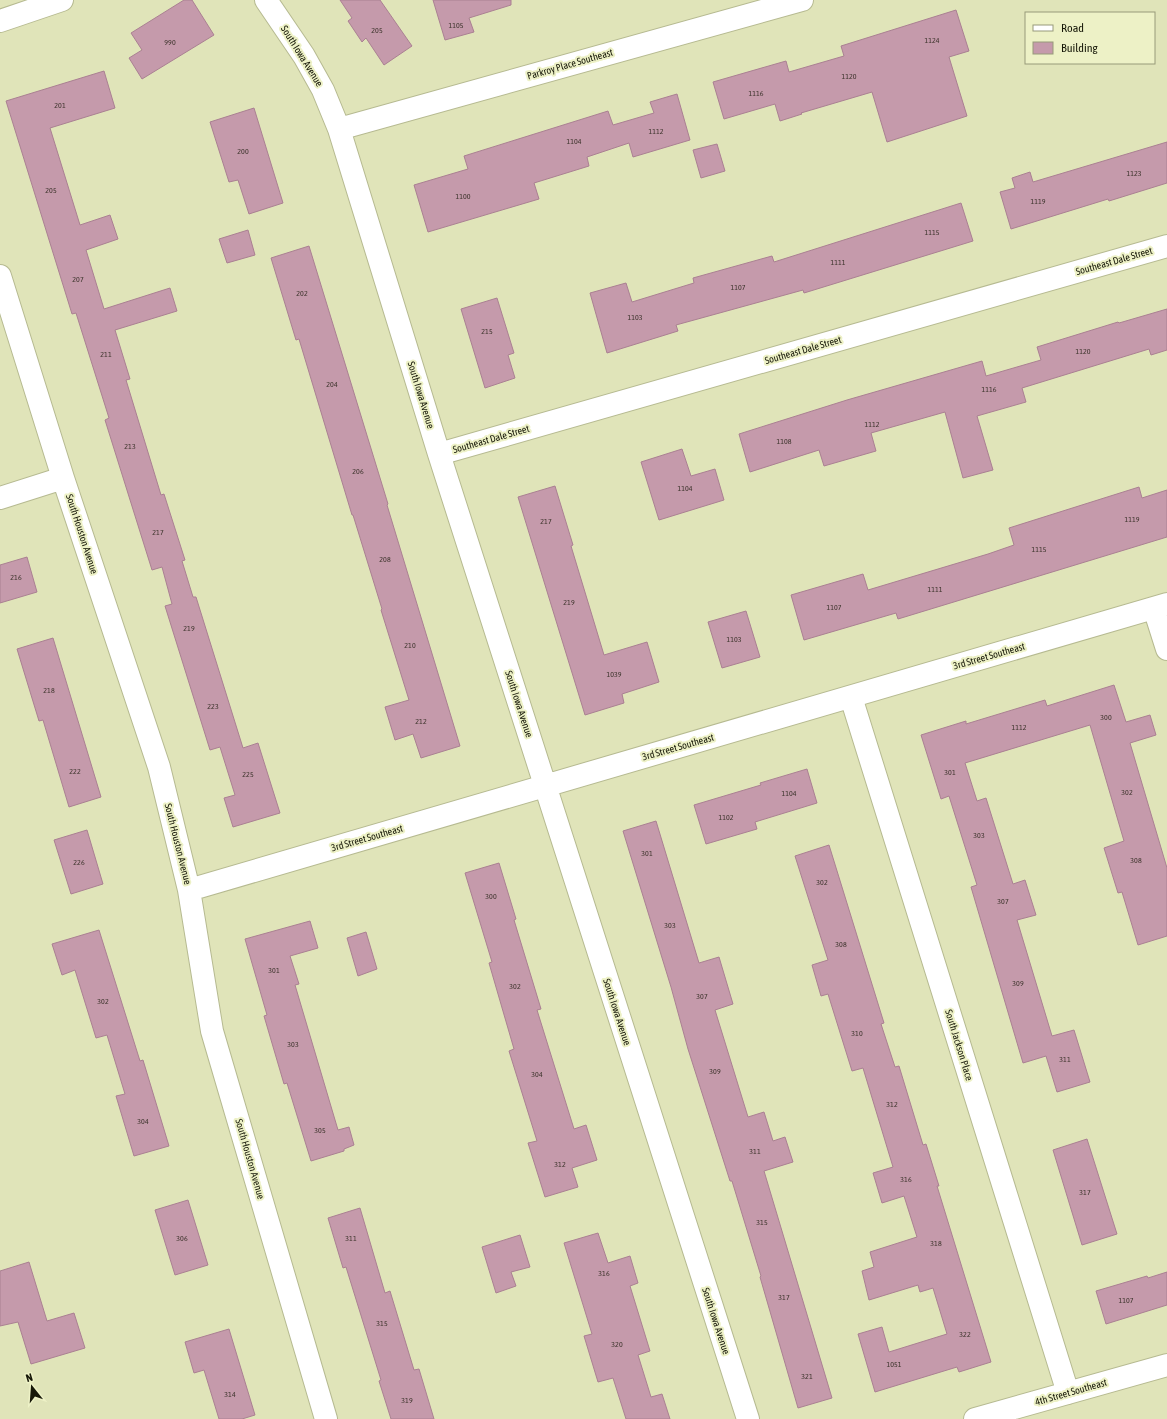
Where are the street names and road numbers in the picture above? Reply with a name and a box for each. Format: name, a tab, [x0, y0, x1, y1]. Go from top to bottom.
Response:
street label: South Iowa Avenue	[279, 24, 325, 89]
street label: Parkroy Place Southeast	[526, 46, 614, 82]
street label: Southeast Dale Street	[1074, 245, 1154, 277]
street label: Southeast Dale Street	[763, 334, 843, 366]
street label: South Iowa Avenue	[406, 360, 437, 430]
street label: Southeast Dale Street	[451, 423, 531, 455]
street label: South Houston Avenue	[64, 493, 100, 576]
street label: 3rd Street Southeast	[952, 640, 1026, 672]
street label: South Iowa Avenue	[503, 669, 535, 739]
street label: 3rd Street Southeast	[641, 731, 715, 763]
street label: South Houston Avenue	[163, 802, 193, 886]
street label: 3rd Street Southeast	[330, 822, 404, 854]
street label: South Iowa Avenue	[601, 977, 633, 1047]
street label: South Jackson Place	[943, 1008, 975, 1082]
street label: South Houston Avenue	[233, 1118, 267, 1201]
street label: South Iowa Avenue	[700, 1286, 732, 1356]
street label: 4th Street Southeast	[1034, 1376, 1108, 1408]

